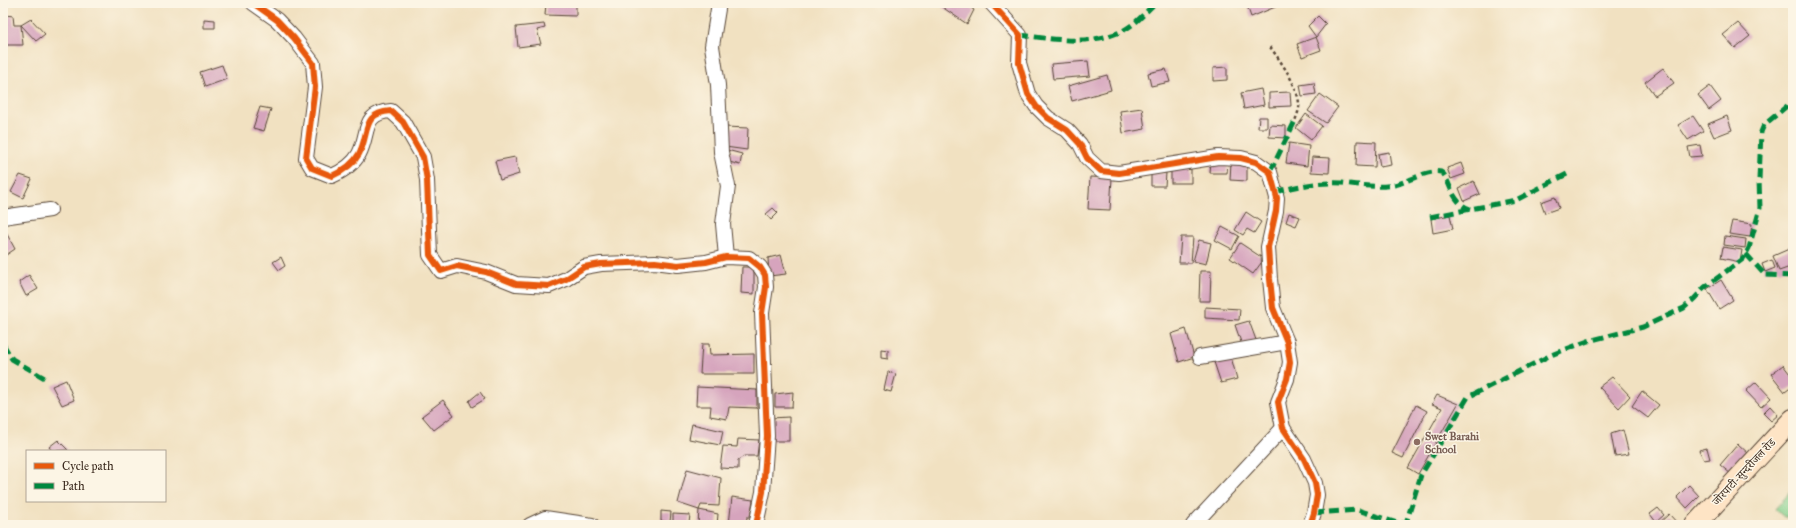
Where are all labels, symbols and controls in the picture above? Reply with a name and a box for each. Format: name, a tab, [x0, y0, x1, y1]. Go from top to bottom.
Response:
place label: Swet Barahi School	[1425, 430, 1480, 456]
street label: जोरपाटी-सुन्दरीजल रोड	[1709, 435, 1779, 509]
marker: Swet Barahi School	[1412, 437, 1422, 447]
legend	[26, 450, 166, 502]
text: Cycle path	[62, 459, 114, 473]
text: Path	[62, 479, 85, 493]

